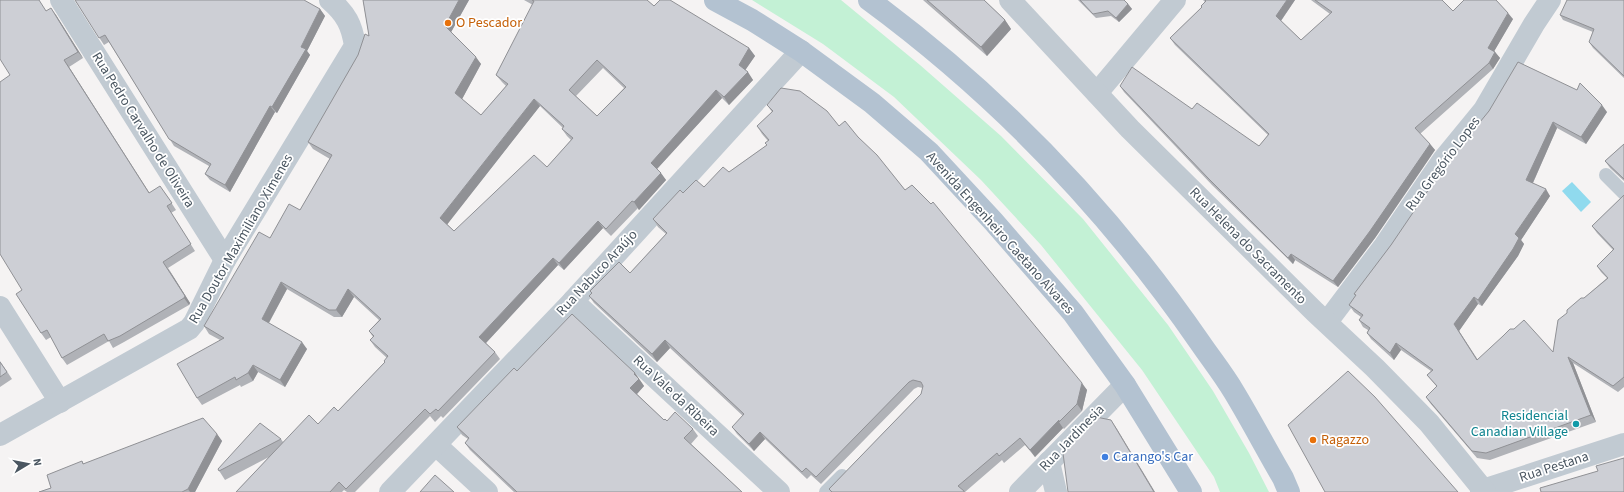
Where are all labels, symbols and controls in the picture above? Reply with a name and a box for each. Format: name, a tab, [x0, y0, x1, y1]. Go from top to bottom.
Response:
place label: O Pescador	[456, 13, 522, 33]
marker: O Pescador	[443, 18, 453, 28]
street label: Rua Pedro Carvalho de Oliveira	[87, 48, 199, 212]
street label: Rua Gregório Lopes	[1401, 113, 1485, 215]
street label: Avenida Engenheiro Caetano Alvares	[921, 147, 1079, 319]
street label: Rua Doutor Maximiliano Ximenes	[184, 150, 298, 327]
street label: Rua Helena do Sacramento	[1185, 183, 1311, 309]
street label: Rua Nabuco Araújo	[552, 226, 642, 320]
street label: Rua Vale da Ribeira	[628, 351, 724, 441]
street label: Rua Jardinesia	[1035, 400, 1109, 476]
place label: Residencial Canadian Village	[1471, 406, 1568, 442]
marker: Residencial Canadian Village	[1571, 419, 1581, 429]
place label: Ragazzo	[1321, 430, 1369, 450]
marker: Ragazzo	[1308, 435, 1318, 445]
north arrow	[8, 444, 48, 484]
street label: Rua Pestana	[1517, 446, 1591, 488]
place label: Carango's Car	[1113, 447, 1193, 467]
marker: Carango's Car	[1100, 452, 1110, 462]
text: N	[29, 457, 45, 467]

